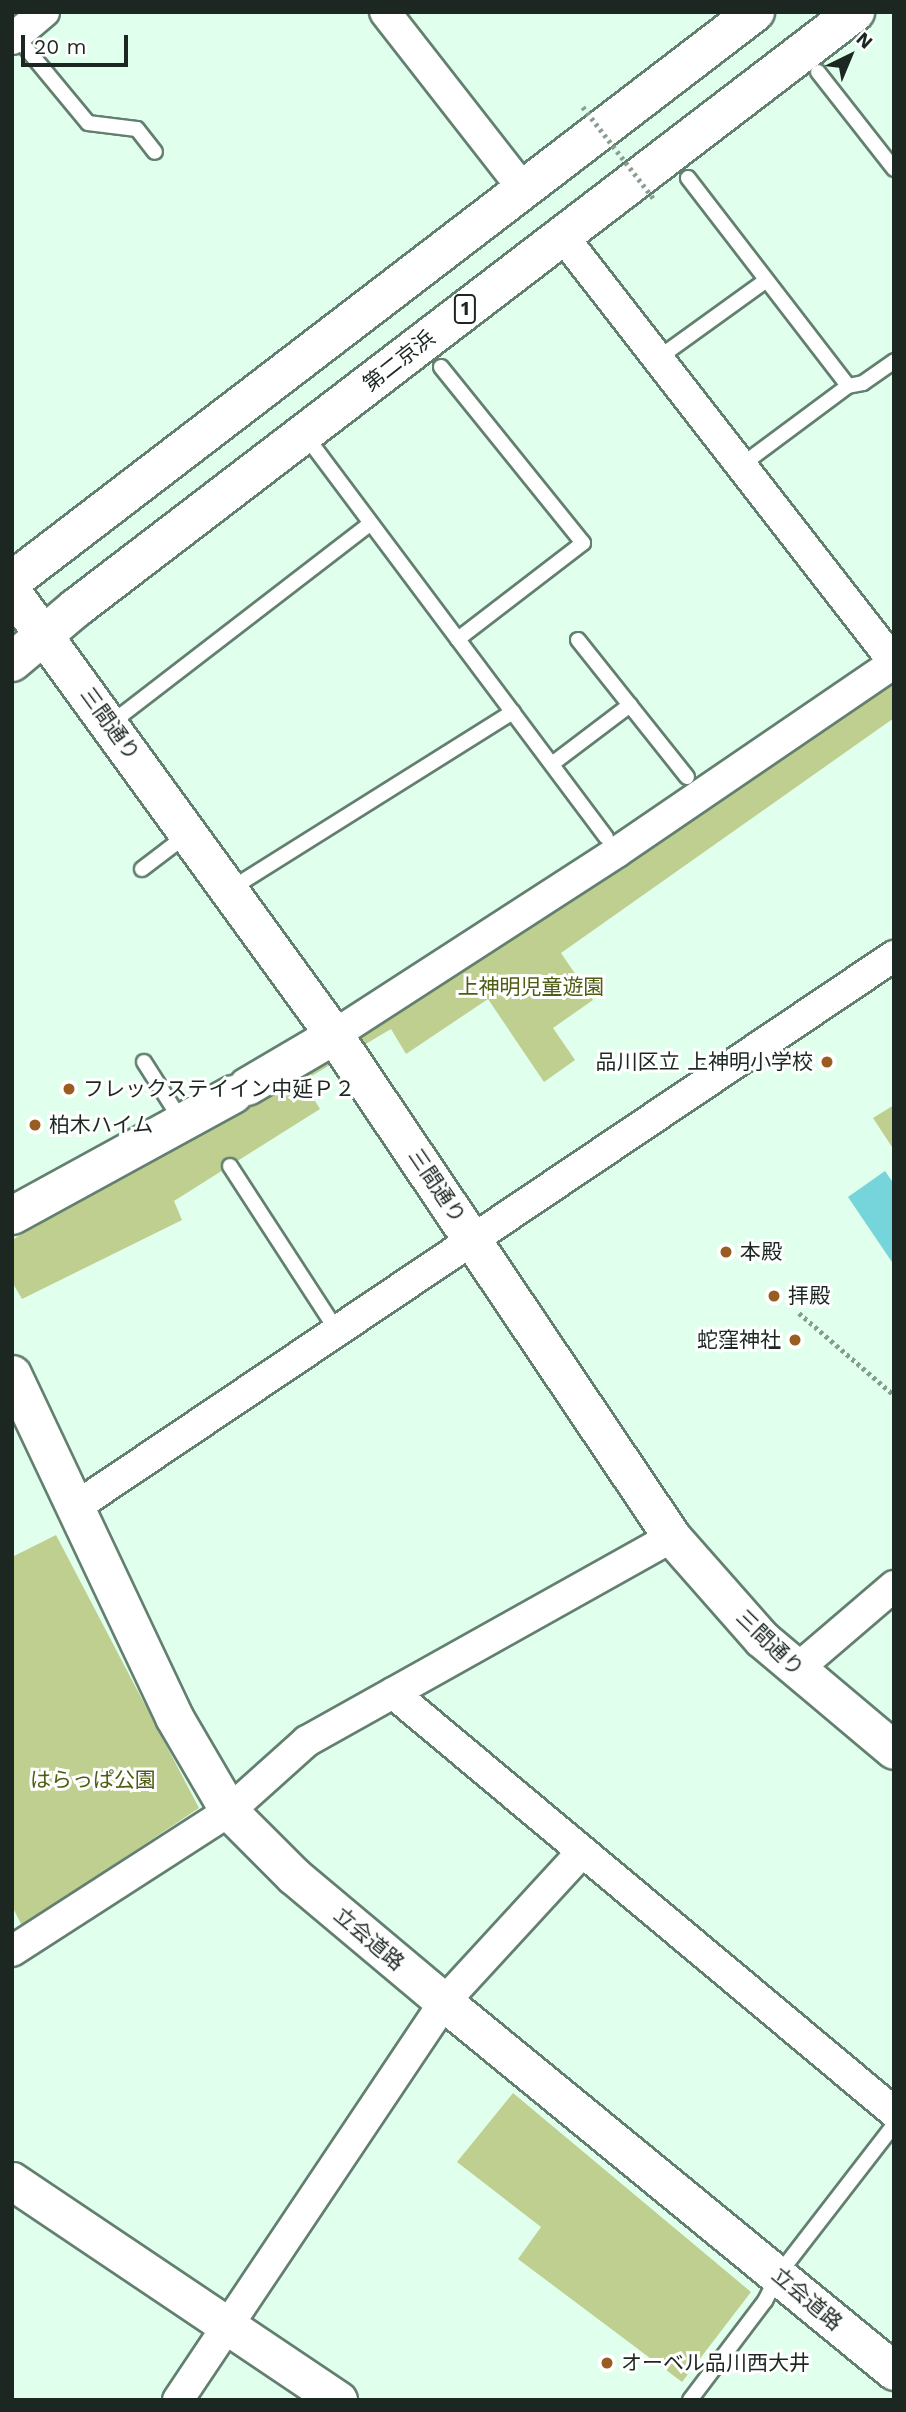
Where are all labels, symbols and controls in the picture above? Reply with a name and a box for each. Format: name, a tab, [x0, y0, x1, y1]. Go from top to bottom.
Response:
scale bar	[24, 21, 131, 65]
north arrow	[815, 21, 885, 91]
text: N	[852, 27, 878, 53]
text: 20 m	[34, 34, 86, 59]
road number: 1	[453, 294, 477, 324]
street label: 第二京浜	[358, 325, 440, 397]
street label: 三間通り	[75, 683, 145, 765]
park label: 上神明児童遊園	[458, 974, 604, 1000]
place label: 品川区立 上神明小学校	[596, 1049, 813, 1075]
marker: 品川区立 上神明小学校	[819, 1054, 835, 1070]
place label: フレックステイイン中延Ｐ２	[83, 1076, 356, 1102]
marker: フレックステイイン中延Ｐ２	[61, 1081, 77, 1097]
place label: 柏木ハイム	[49, 1112, 154, 1138]
marker: 柏木ハイム	[27, 1117, 43, 1133]
street label: 三間通り	[403, 1144, 471, 1228]
place label: 本殿	[740, 1239, 782, 1265]
marker: 本殿	[718, 1244, 734, 1260]
place label: 拝殿	[788, 1283, 830, 1309]
marker: 拝殿	[766, 1288, 782, 1304]
place label: 蛇窪神社	[697, 1327, 781, 1353]
marker: 蛇窪神社	[787, 1332, 803, 1348]
street label: 三間通り	[731, 1605, 809, 1681]
park label: はらっぱ公園	[30, 1767, 156, 1793]
street label: 立会道路	[329, 1902, 409, 1976]
street label: 立会道路	[767, 2262, 847, 2336]
place label: オーベル品川西大井	[621, 2350, 810, 2376]
marker: オーベル品川西大井	[599, 2355, 615, 2371]

